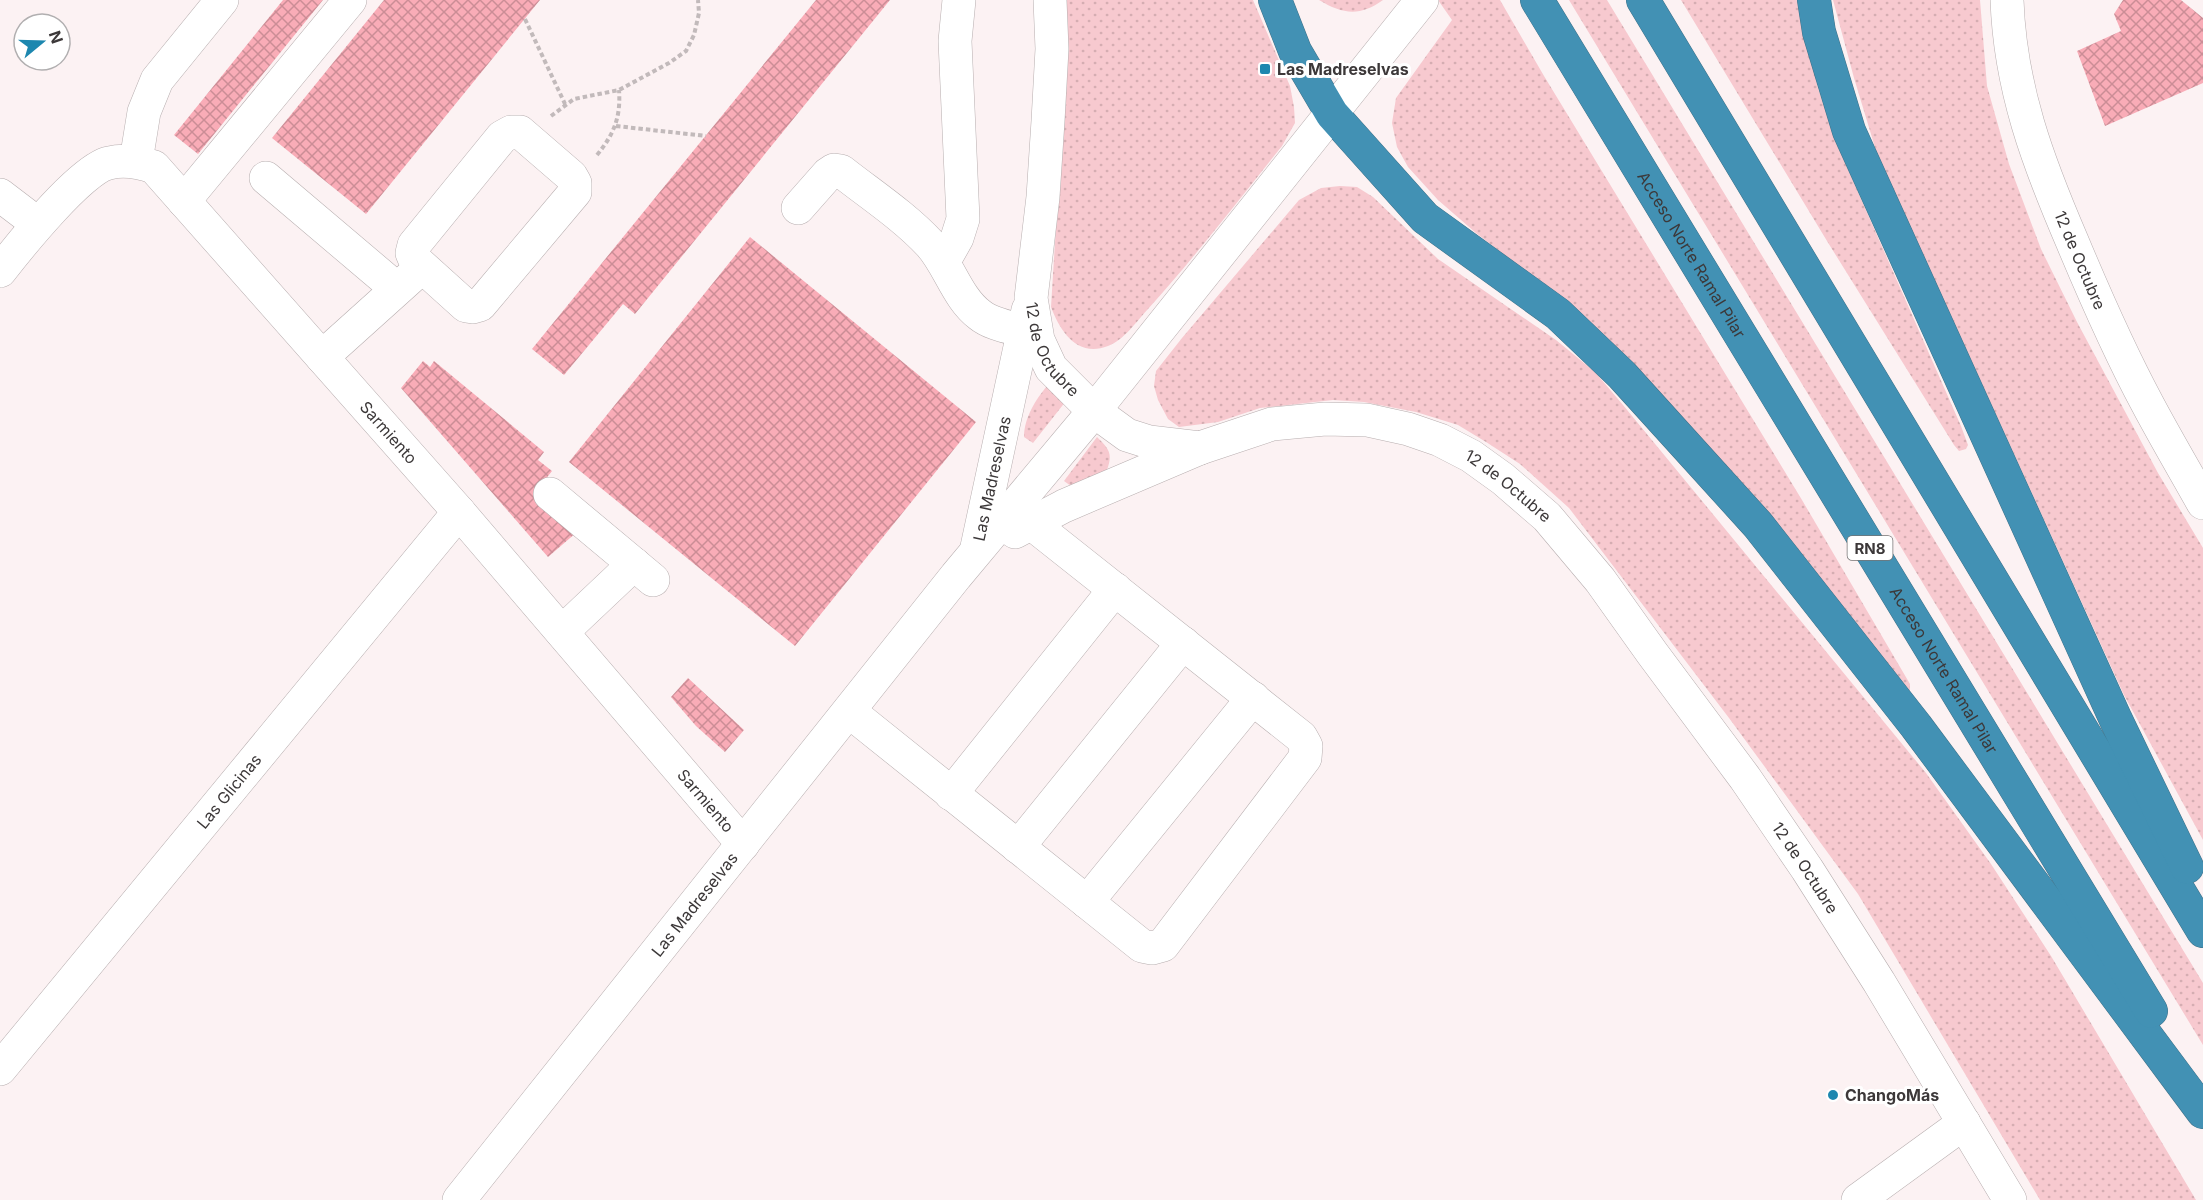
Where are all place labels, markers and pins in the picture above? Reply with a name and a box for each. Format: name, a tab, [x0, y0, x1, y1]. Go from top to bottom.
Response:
place label: Las Madreselvas	[1277, 59, 1409, 79]
marker: Las Madreselvas	[1258, 62, 1272, 76]
place label: ChangoMás	[1845, 1085, 1939, 1105]
marker: ChangoMás	[1826, 1088, 1840, 1102]

